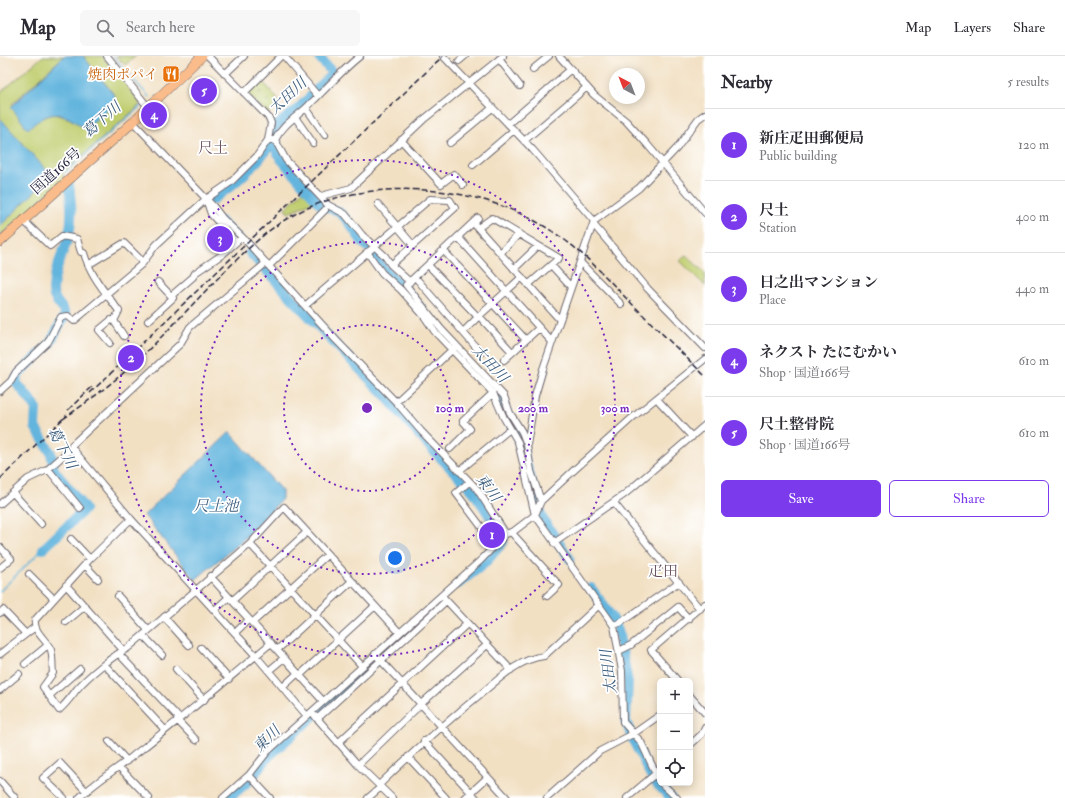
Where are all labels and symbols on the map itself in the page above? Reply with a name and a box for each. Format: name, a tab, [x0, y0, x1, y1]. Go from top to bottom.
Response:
restaurant icon: 焼肉ポパイ	[161, 64, 181, 84]
place label: 焼肉ポパイ	[88, 66, 158, 83]
north arrow	[609, 68, 645, 104]
water label: 太田川	[265, 72, 312, 118]
pin: 5	[191, 76, 217, 106]
water label: 葛下川	[79, 97, 127, 142]
pin: 4	[141, 100, 167, 130]
district label: 尺土	[198, 139, 228, 158]
street label: 国道166号	[28, 144, 84, 198]
pin: 3	[207, 224, 233, 254]
water label: 太田川	[468, 341, 514, 388]
pin: 2	[118, 343, 144, 373]
centre of rings	[360, 401, 374, 415]
text: 100 m	[436, 401, 465, 416]
text: 200 m	[518, 401, 549, 416]
text: 300 m	[601, 401, 630, 416]
water label: 葛下川	[43, 424, 82, 474]
water label: 東川	[471, 470, 506, 507]
water label: 尺土池	[193, 497, 240, 516]
pin: 1	[479, 520, 505, 550]
your location	[385, 548, 405, 568]
district label: 疋田	[648, 562, 678, 581]
water label: 太田川	[597, 647, 621, 695]
water label: 東川	[250, 720, 286, 756]

